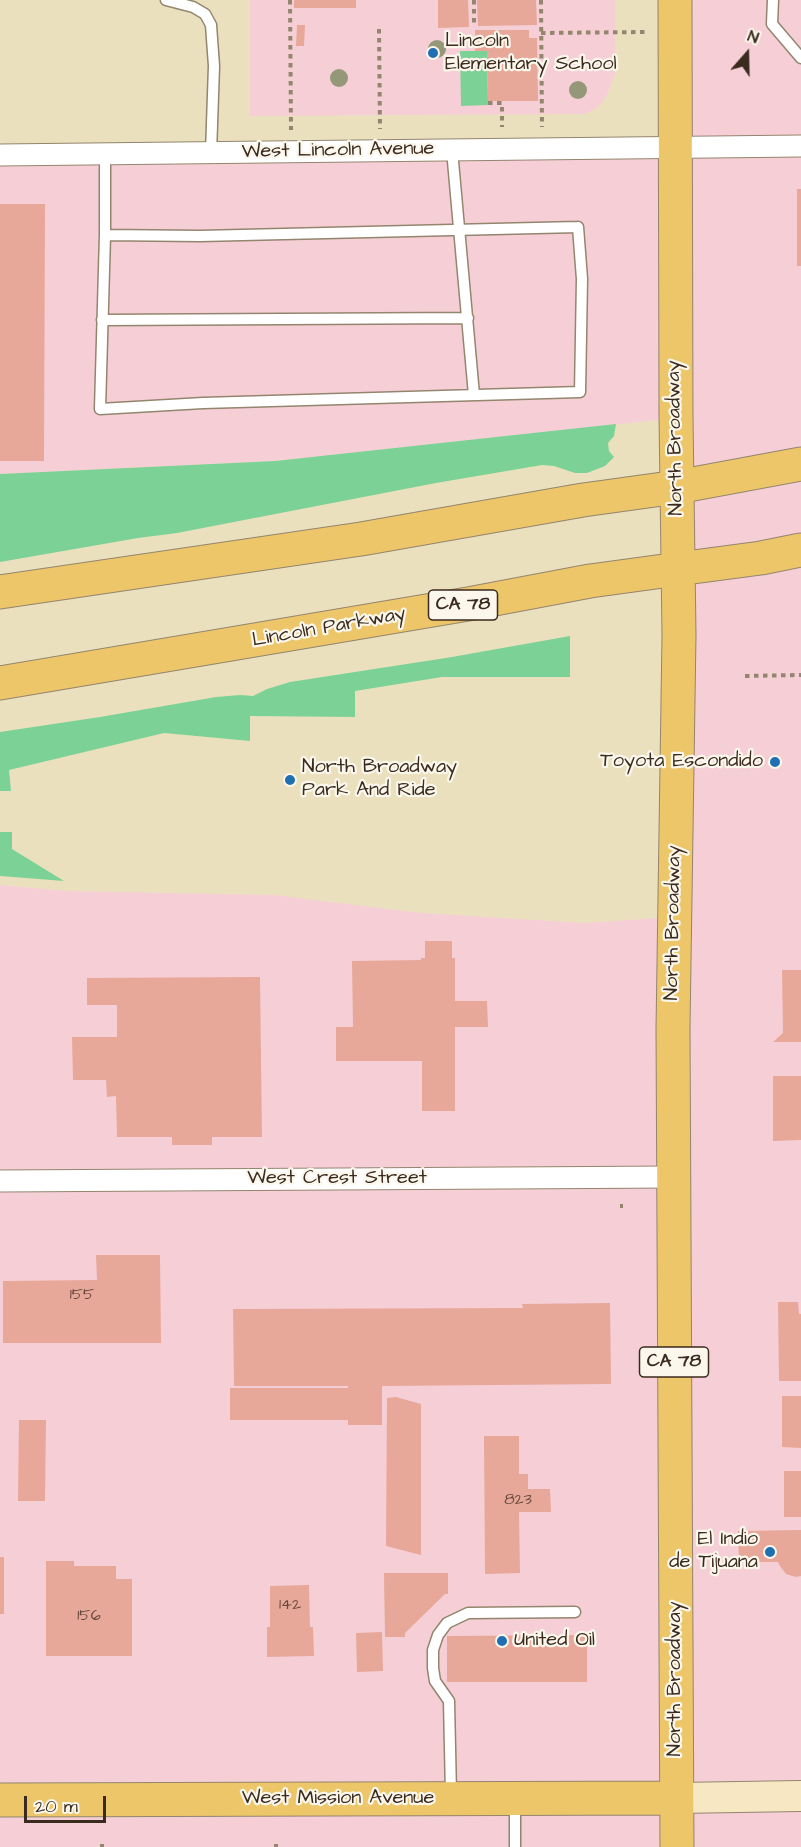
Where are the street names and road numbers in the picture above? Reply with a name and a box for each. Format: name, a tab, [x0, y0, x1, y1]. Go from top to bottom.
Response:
street label: West Lincoln Avenue	[241, 137, 435, 165]
street label: North Broadway	[663, 360, 689, 516]
road number: CA 78	[428, 590, 498, 620]
street label: Lincoln Parkway	[250, 603, 408, 653]
street label: North Broadway	[661, 845, 687, 1001]
street label: West Crest Street	[247, 1167, 427, 1191]
road number: CA 78	[640, 1347, 708, 1377]
street label: North Broadway	[664, 1601, 688, 1757]
street label: West Mission Avenue	[242, 1787, 434, 1811]

